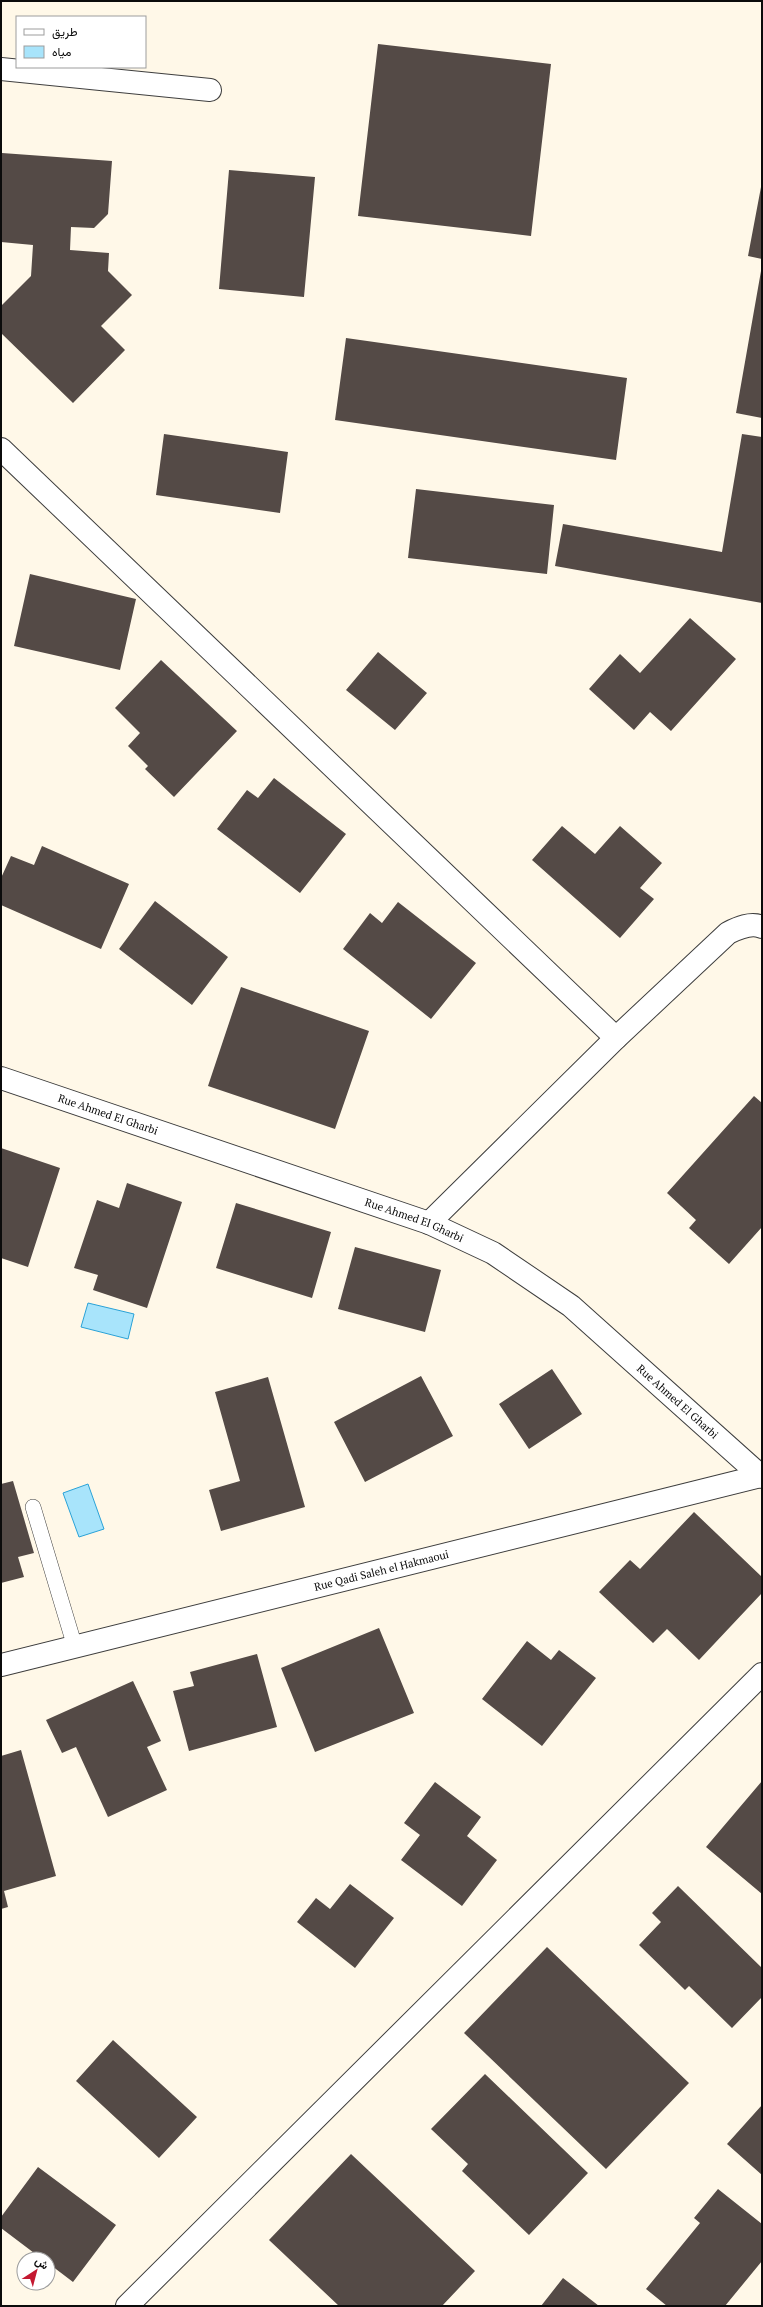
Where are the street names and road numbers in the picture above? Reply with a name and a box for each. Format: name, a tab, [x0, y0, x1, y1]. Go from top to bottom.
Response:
street label: Rue Ahmed El Gharbi	[56, 1091, 160, 1138]
street label: Rue Ahmed El Gharbi	[363, 1195, 466, 1245]
street label: Rue Ahmed El Gharbi	[634, 1361, 721, 1442]
street label: Rue Qadi Saleh el Hakmaoui	[313, 1547, 450, 1594]

